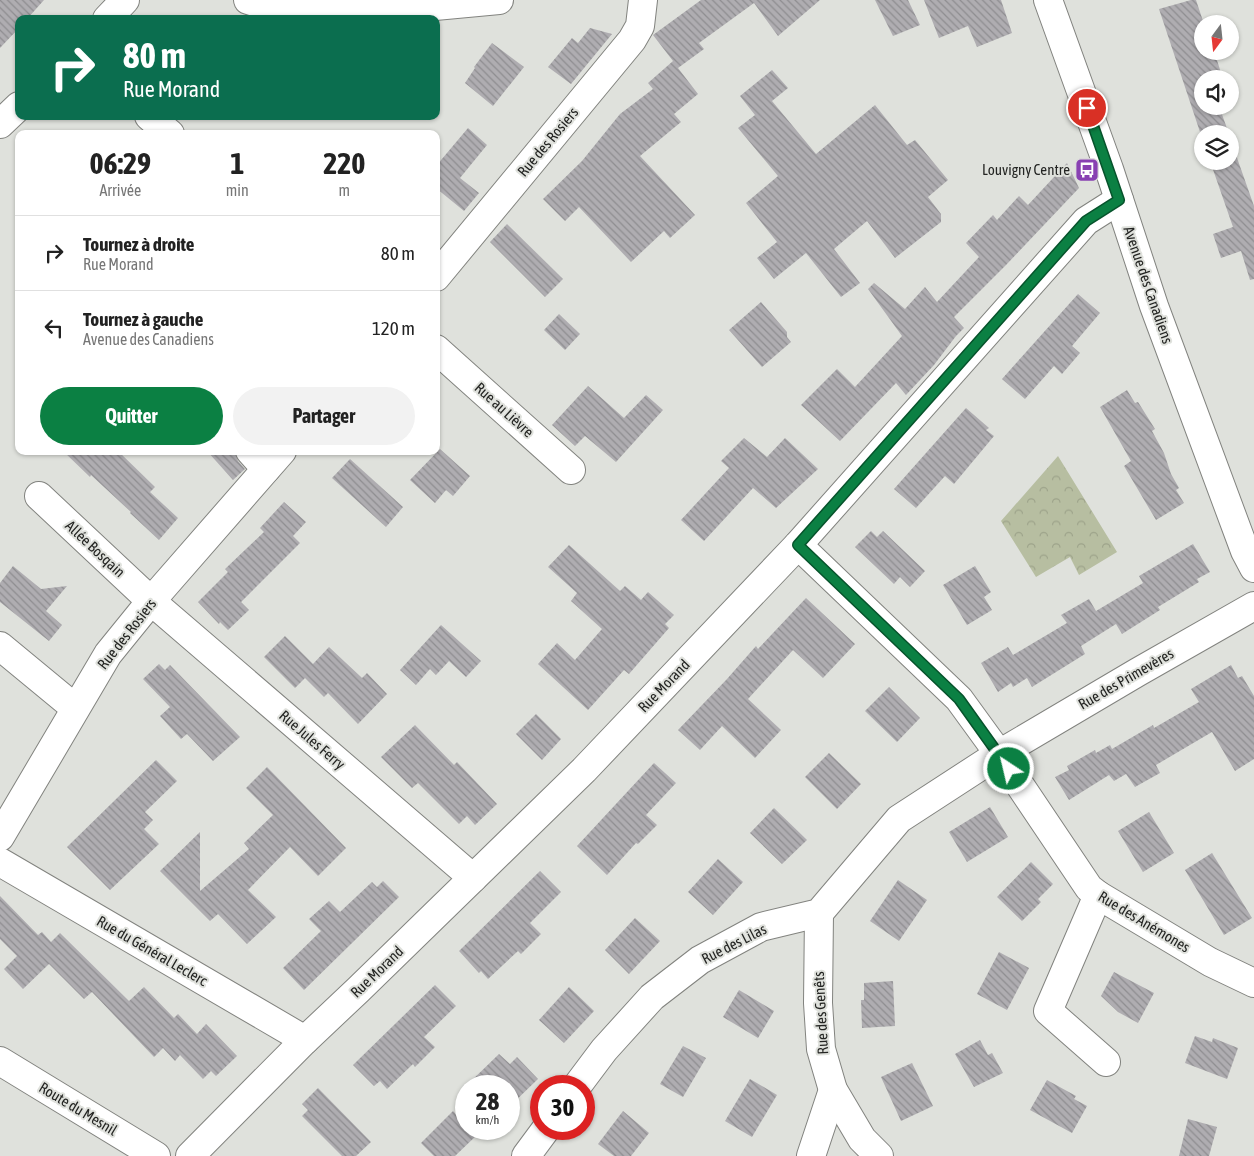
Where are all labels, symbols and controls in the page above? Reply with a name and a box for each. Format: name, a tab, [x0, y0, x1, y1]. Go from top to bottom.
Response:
north arrow	[1194, 15, 1239, 60]
map controls	[1194, 15, 1239, 170]
icon: right	[40, 35, 105, 100]
text: 80 m	[123, 35, 186, 75]
button: sound	[1194, 70, 1239, 115]
text: Rue Morand	[123, 76, 220, 102]
pin	[1066, 87, 1108, 129]
icon: arrive	[1073, 94, 1101, 122]
street label: Rue des Rosiers	[514, 104, 581, 180]
button: layers	[1194, 125, 1239, 170]
text: 06:29	[89, 146, 151, 180]
text: 1	[230, 146, 244, 180]
text: 220	[323, 146, 365, 180]
bus stop icon: Louvigny Centre	[1074, 157, 1100, 183]
place label: Louvigny Centre	[982, 161, 1070, 178]
text: Arrivée	[99, 181, 141, 199]
text: min	[226, 181, 249, 199]
text: m	[339, 181, 350, 199]
street label: Avenue des Canadiens	[1120, 224, 1176, 346]
text: Tournez à droite	[83, 233, 194, 255]
icon: right	[40, 239, 68, 267]
text: 80 m	[381, 242, 415, 264]
text: Rue Morand	[83, 255, 154, 273]
text: Tournez à gauche	[83, 308, 203, 330]
icon: left	[40, 314, 68, 342]
text: 120 m	[372, 317, 415, 339]
text: Avenue des Canadiens	[83, 330, 214, 348]
street label: Rue au Lièvre	[471, 379, 537, 441]
button: Quitter	[40, 387, 223, 445]
button: Partager	[233, 387, 415, 445]
street label: Allée Bosqain	[62, 517, 129, 580]
street label: Rue des Rosiers	[94, 595, 159, 672]
street label: Rue des Primevères	[1075, 644, 1176, 713]
street label: Rue Morand	[635, 656, 693, 715]
street label: Rue Jules Ferry	[276, 707, 349, 773]
position arrow	[982, 742, 1034, 794]
street label: Rue des Anémones	[1096, 888, 1193, 956]
street label: Rue du Général Leclerc	[94, 912, 211, 989]
street label: Rue des Lilas	[699, 920, 769, 967]
street label: Rue Morand	[347, 943, 406, 1001]
street label: Rue des Genêts	[810, 971, 831, 1055]
speed limit sign: 30	[530, 1075, 595, 1140]
street label: Route du Mesnil	[36, 1079, 120, 1139]
text: 28	[476, 1087, 499, 1115]
text: km/h	[476, 1113, 499, 1127]

